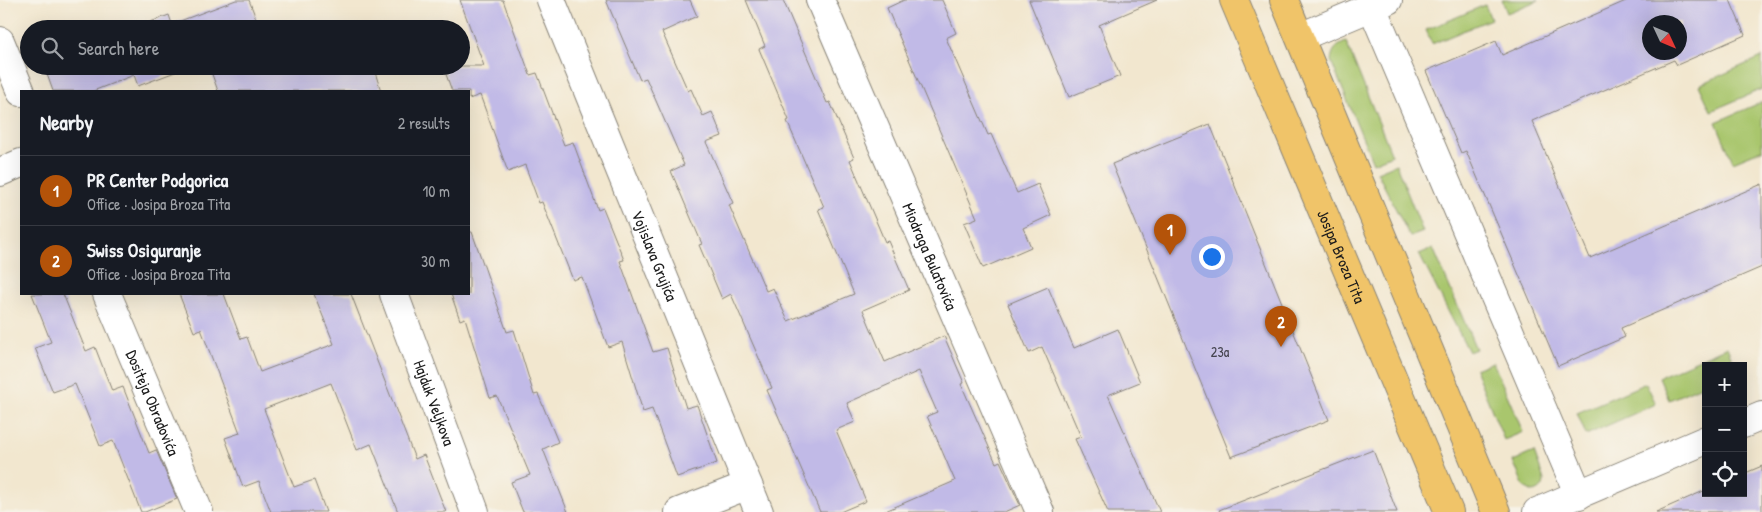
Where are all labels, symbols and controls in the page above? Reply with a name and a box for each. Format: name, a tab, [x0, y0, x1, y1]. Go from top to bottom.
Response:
north arrow	[1642, 15, 1687, 60]
search box	[20, 20, 470, 75]
icon: search	[38, 34, 66, 62]
text: Search here	[78, 35, 159, 61]
text: Nearby	[40, 108, 93, 137]
text: 2 results	[398, 112, 450, 134]
text: PR Center Podgorica	[87, 167, 228, 193]
text: 1	[53, 180, 59, 202]
text: 10 m	[422, 180, 450, 202]
text: Office · Josipa Broza Tita	[87, 193, 230, 215]
street label: Miodraga Bulatovića	[897, 199, 963, 313]
street label: Josipa Broza Tita	[1312, 206, 1371, 306]
street label: Vojislava Grujića	[627, 207, 683, 304]
pin: 1	[1154, 214, 1186, 255]
text: Swiss Osiguranje	[87, 237, 201, 263]
your location	[1199, 244, 1225, 270]
text: 2	[52, 250, 60, 272]
text: 30 m	[421, 250, 450, 272]
text: Office · Josipa Broza Tita	[87, 263, 230, 285]
pin: 2	[1265, 306, 1297, 347]
house number: 23a	[1211, 342, 1230, 361]
street label: Dositeja Obradovića	[121, 347, 185, 459]
street label: Hajduk Veljkova	[408, 357, 460, 449]
map controls	[1702, 362, 1747, 497]
button: +	[1702, 362, 1747, 407]
button: −	[1702, 407, 1747, 452]
button: locate	[1702, 452, 1747, 497]

